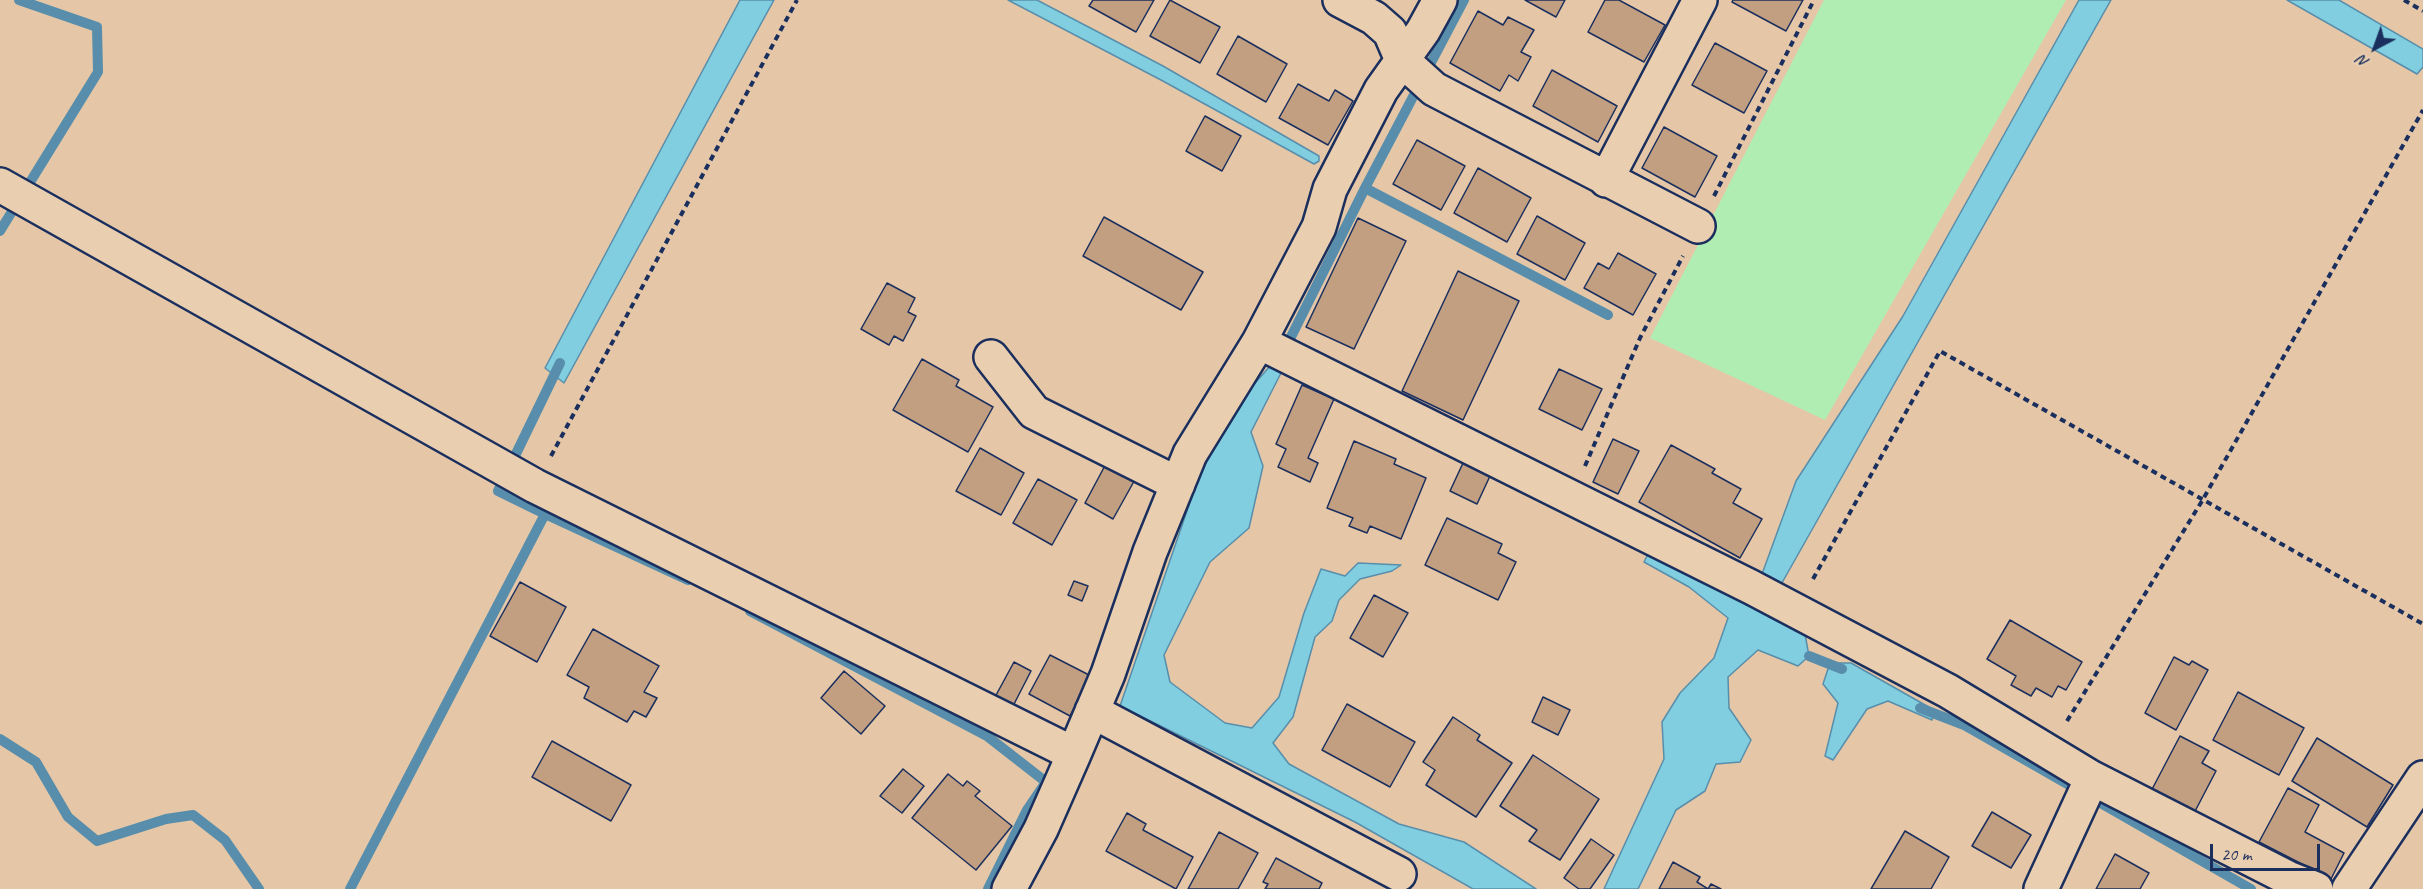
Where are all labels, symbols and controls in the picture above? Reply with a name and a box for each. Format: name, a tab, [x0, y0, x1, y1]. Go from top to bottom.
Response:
north arrow	[2345, 18, 2405, 78]
text: N	[2353, 51, 2373, 72]
scale bar	[2213, 832, 2322, 870]
text: 20 m	[2221, 843, 2252, 865]

